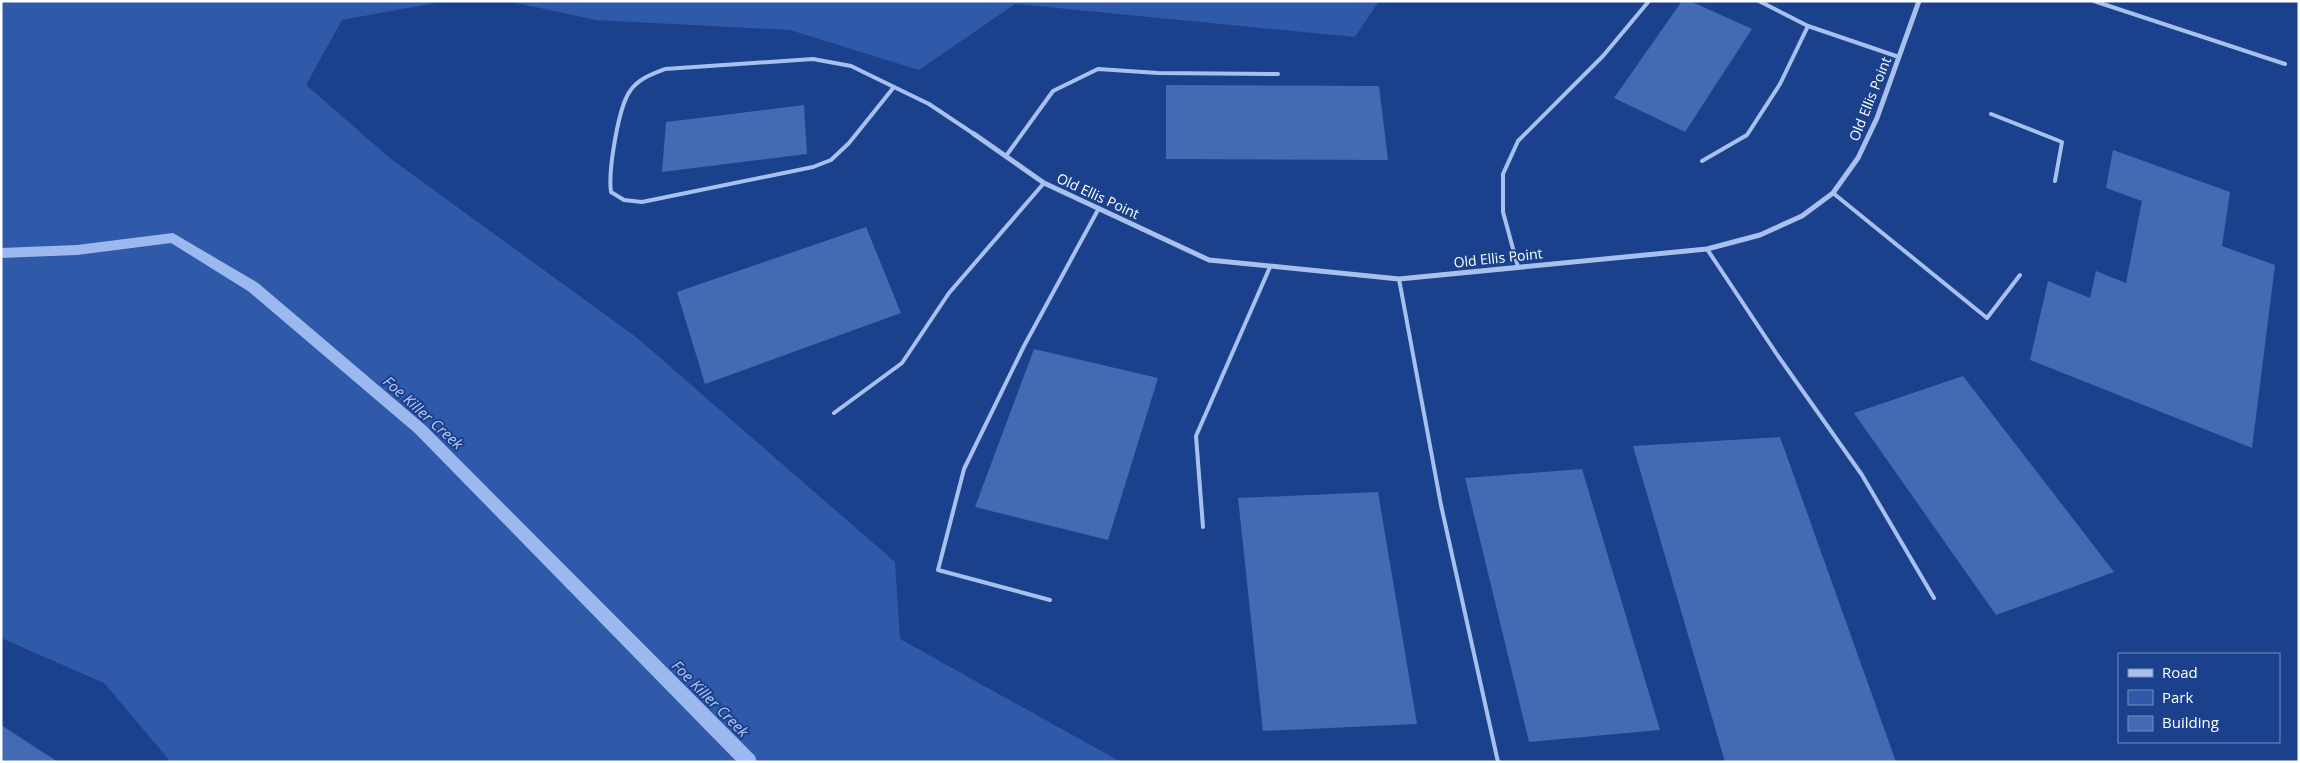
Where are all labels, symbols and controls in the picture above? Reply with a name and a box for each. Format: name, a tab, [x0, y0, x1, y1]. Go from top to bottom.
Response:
street label: Old Ellis Point	[1844, 54, 1895, 144]
street label: Old Ellis Point	[1054, 168, 1143, 223]
street label: Old Ellis Point	[1453, 243, 1543, 272]
water label: Foe Killer Creek	[379, 371, 468, 454]
legend	[2118, 653, 2280, 743]
water label: Foe Killer Creek	[668, 655, 754, 742]
text: Road	[2162, 662, 2198, 682]
text: Park	[2162, 687, 2193, 707]
text: Building	[2162, 712, 2219, 732]

